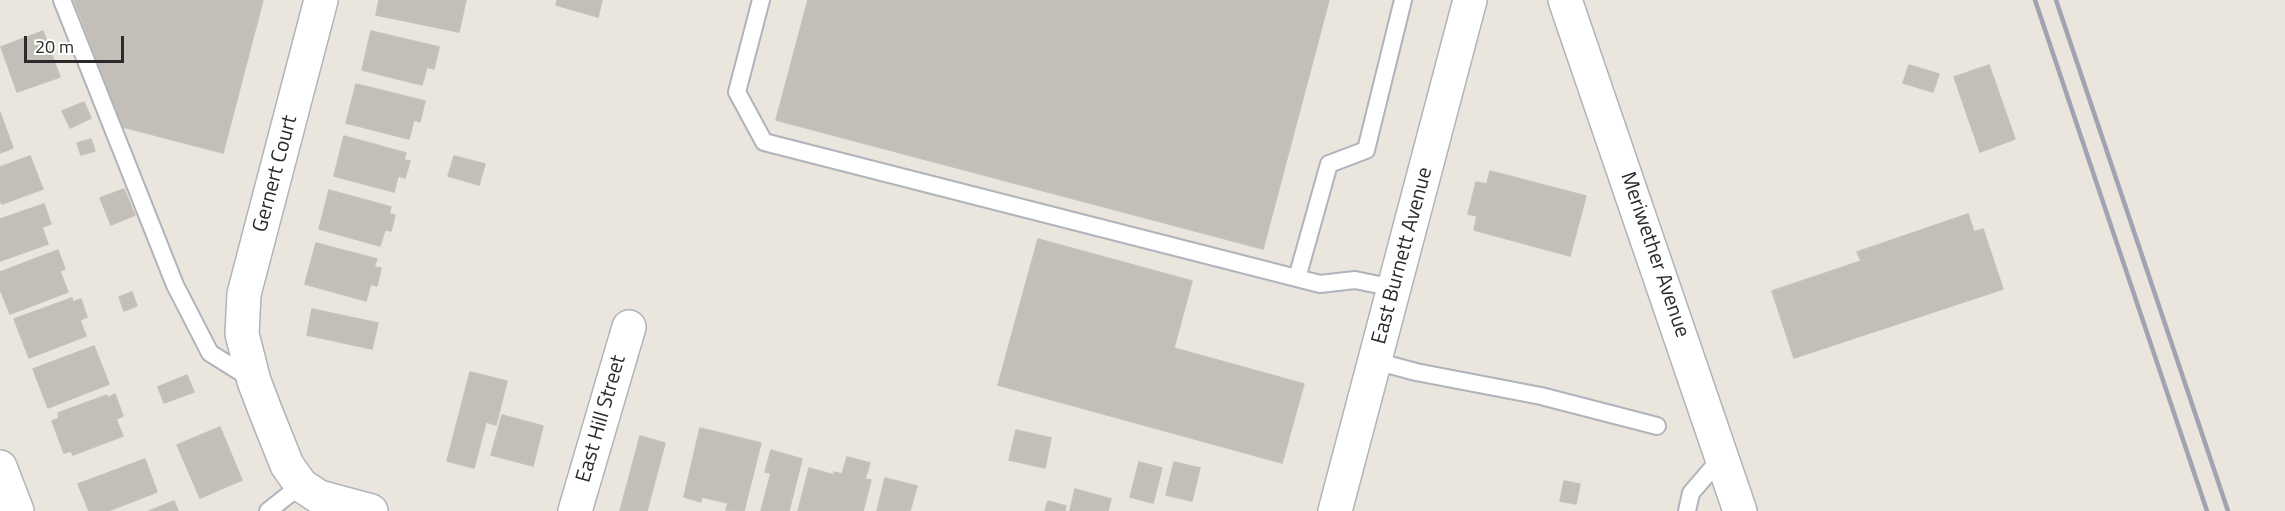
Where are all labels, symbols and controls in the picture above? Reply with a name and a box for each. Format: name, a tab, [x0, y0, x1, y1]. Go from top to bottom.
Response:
scale bar	[27, 24, 128, 62]
text: 20 m	[35, 33, 74, 60]
street label: Gernert Court	[248, 113, 304, 235]
street label: East Burnett Avenue	[1367, 165, 1439, 347]
street label: Meriwether Avenue	[1614, 169, 1694, 341]
street label: East Hill Street	[572, 353, 632, 485]

